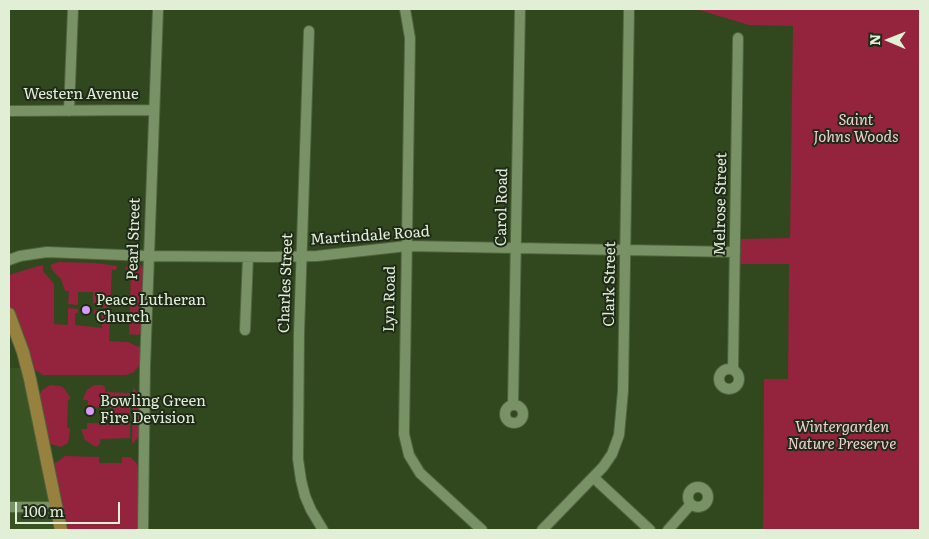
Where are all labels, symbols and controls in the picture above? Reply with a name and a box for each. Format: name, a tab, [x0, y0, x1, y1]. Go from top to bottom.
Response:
north arrow	[864, 15, 914, 65]
text: N	[864, 34, 884, 46]
street label: Western Avenue	[23, 86, 139, 104]
park label: Saint Johns Woods	[813, 112, 899, 147]
street label: Melrose Street	[711, 152, 731, 256]
street label: Carol Road	[492, 168, 512, 246]
street label: Pearl Street	[124, 197, 144, 281]
street label: Martindale Road	[310, 223, 430, 249]
street label: Charles Street	[275, 233, 297, 333]
street label: Clark Street	[600, 241, 620, 327]
street label: Lyn Road	[380, 266, 400, 332]
place label: Peace Lutheran Church	[96, 292, 206, 327]
marker: Peace Lutheran Church	[80, 304, 92, 316]
place label: Bowling Green Fire Devision	[100, 393, 206, 428]
marker: Bowling Green Fire Devision	[84, 405, 96, 417]
park label: Wintergarden Nature Preserve	[788, 419, 896, 454]
scale bar	[18, 492, 122, 524]
text: 100 m	[23, 499, 64, 522]

